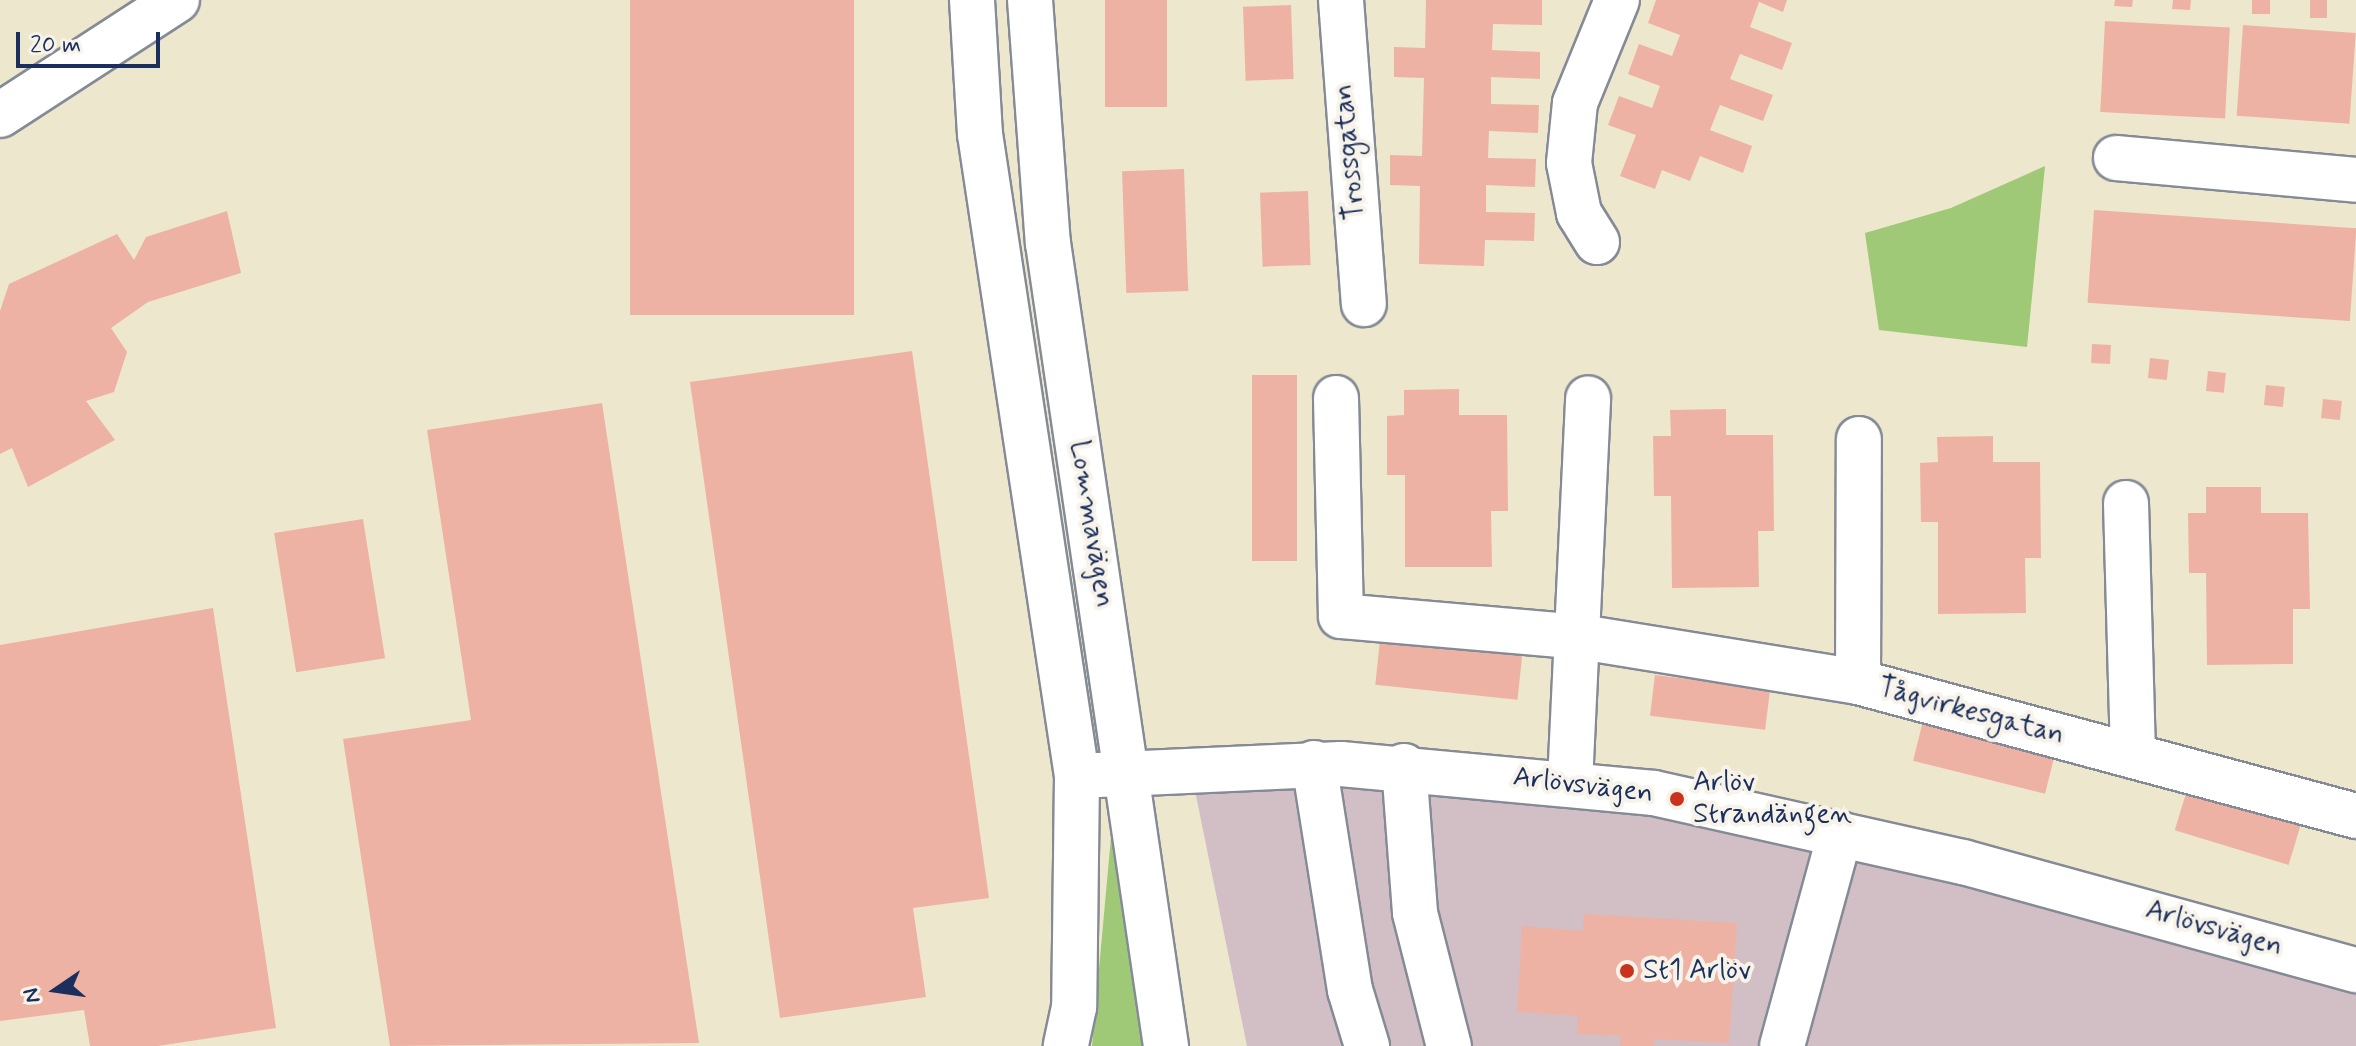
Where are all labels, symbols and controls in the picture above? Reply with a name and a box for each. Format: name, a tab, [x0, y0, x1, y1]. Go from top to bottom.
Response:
scale bar	[20, 16, 164, 66]
text: 20 m	[30, 30, 81, 61]
street label: Trossgatan	[1327, 83, 1373, 221]
street label: Lommavägen	[1061, 438, 1121, 610]
street label: Tågvirkesgatan	[1874, 671, 2068, 753]
street label: Arlövsvägen	[1511, 761, 1655, 811]
place label: Arlöv Strandängen	[1693, 766, 1852, 832]
marker: Arlöv Strandängen	[1668, 790, 1686, 808]
street label: Arlövsvägen	[2142, 893, 2286, 965]
north arrow	[16, 950, 96, 1030]
place label: St1 Arlöv	[1643, 954, 1751, 988]
marker: St1 Arlöv	[1618, 962, 1636, 980]
text: N	[17, 985, 48, 1006]

